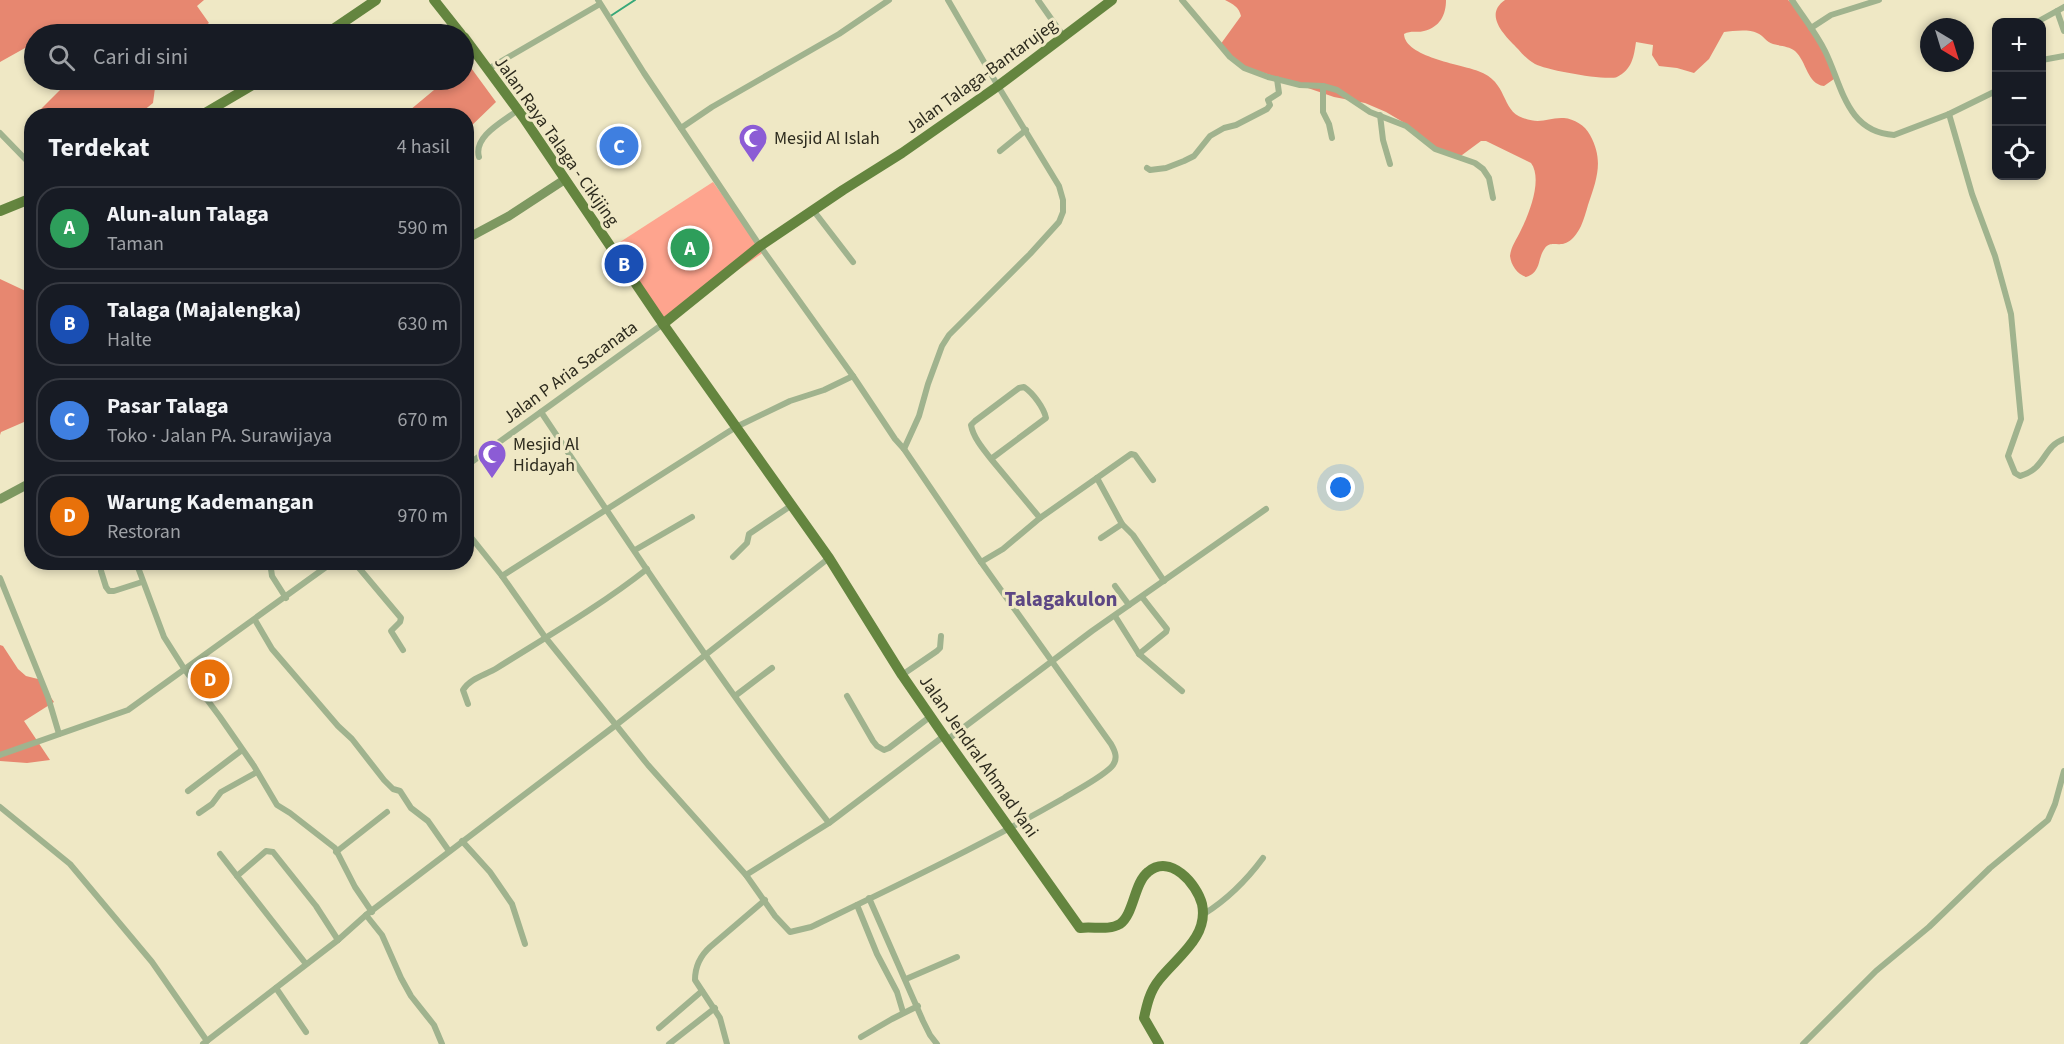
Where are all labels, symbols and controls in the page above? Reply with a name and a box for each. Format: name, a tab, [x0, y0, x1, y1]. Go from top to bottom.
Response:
street label: Jalan Talaga-Bantarujeg	[900, 13, 1062, 140]
north arrow	[1920, 18, 1974, 72]
map controls	[1992, 18, 2046, 180]
button: +	[1992, 18, 2046, 72]
search box	[24, 24, 474, 90]
icon: search	[45, 41, 78, 74]
text: Cari di sini	[93, 41, 188, 73]
street label: Jalan Raya Talaga - Cikijing	[490, 52, 624, 230]
button: −	[1992, 72, 2046, 126]
mosque icon: Mesjid Al Islah	[737, 122, 769, 164]
pin: C	[600, 124, 638, 168]
place label: Mesjid Al Islah	[774, 126, 880, 151]
button: locate	[1992, 126, 2046, 180]
text: Terdekat	[48, 129, 150, 166]
text: 4 hasil	[397, 133, 450, 161]
text: Alun-alun Talaga	[107, 198, 269, 230]
text: A	[64, 214, 75, 242]
text: 590 m	[398, 214, 448, 242]
pin: A	[670, 226, 710, 270]
text: Taman	[107, 230, 164, 258]
pin: B	[604, 242, 644, 286]
text: Talaga (Majalengka)	[107, 294, 301, 326]
text: B	[63, 310, 76, 338]
text: 630 m	[398, 310, 448, 338]
street label: Jalan P Aria Sacanata	[498, 315, 643, 430]
text: Halte	[107, 326, 152, 354]
text: Pasar Talaga	[107, 390, 229, 422]
text: C	[64, 406, 75, 434]
text: 670 m	[398, 406, 448, 434]
text: Toko · Jalan PA. Surawijaya	[107, 422, 332, 450]
place label: Mesjid Al Hidayah	[513, 432, 579, 478]
mosque icon: Mesjid Al Hidayah	[476, 438, 508, 480]
your location	[1326, 473, 1355, 502]
text: Warung Kademangan	[107, 486, 314, 518]
text: D	[63, 502, 76, 530]
text: 970 m	[398, 502, 448, 530]
text: Restoran	[107, 518, 181, 546]
district label: Talagakulon	[1004, 584, 1118, 614]
pin: D	[190, 656, 230, 702]
street label: Jalan Jendral Ahmad Yani	[913, 670, 1044, 843]

